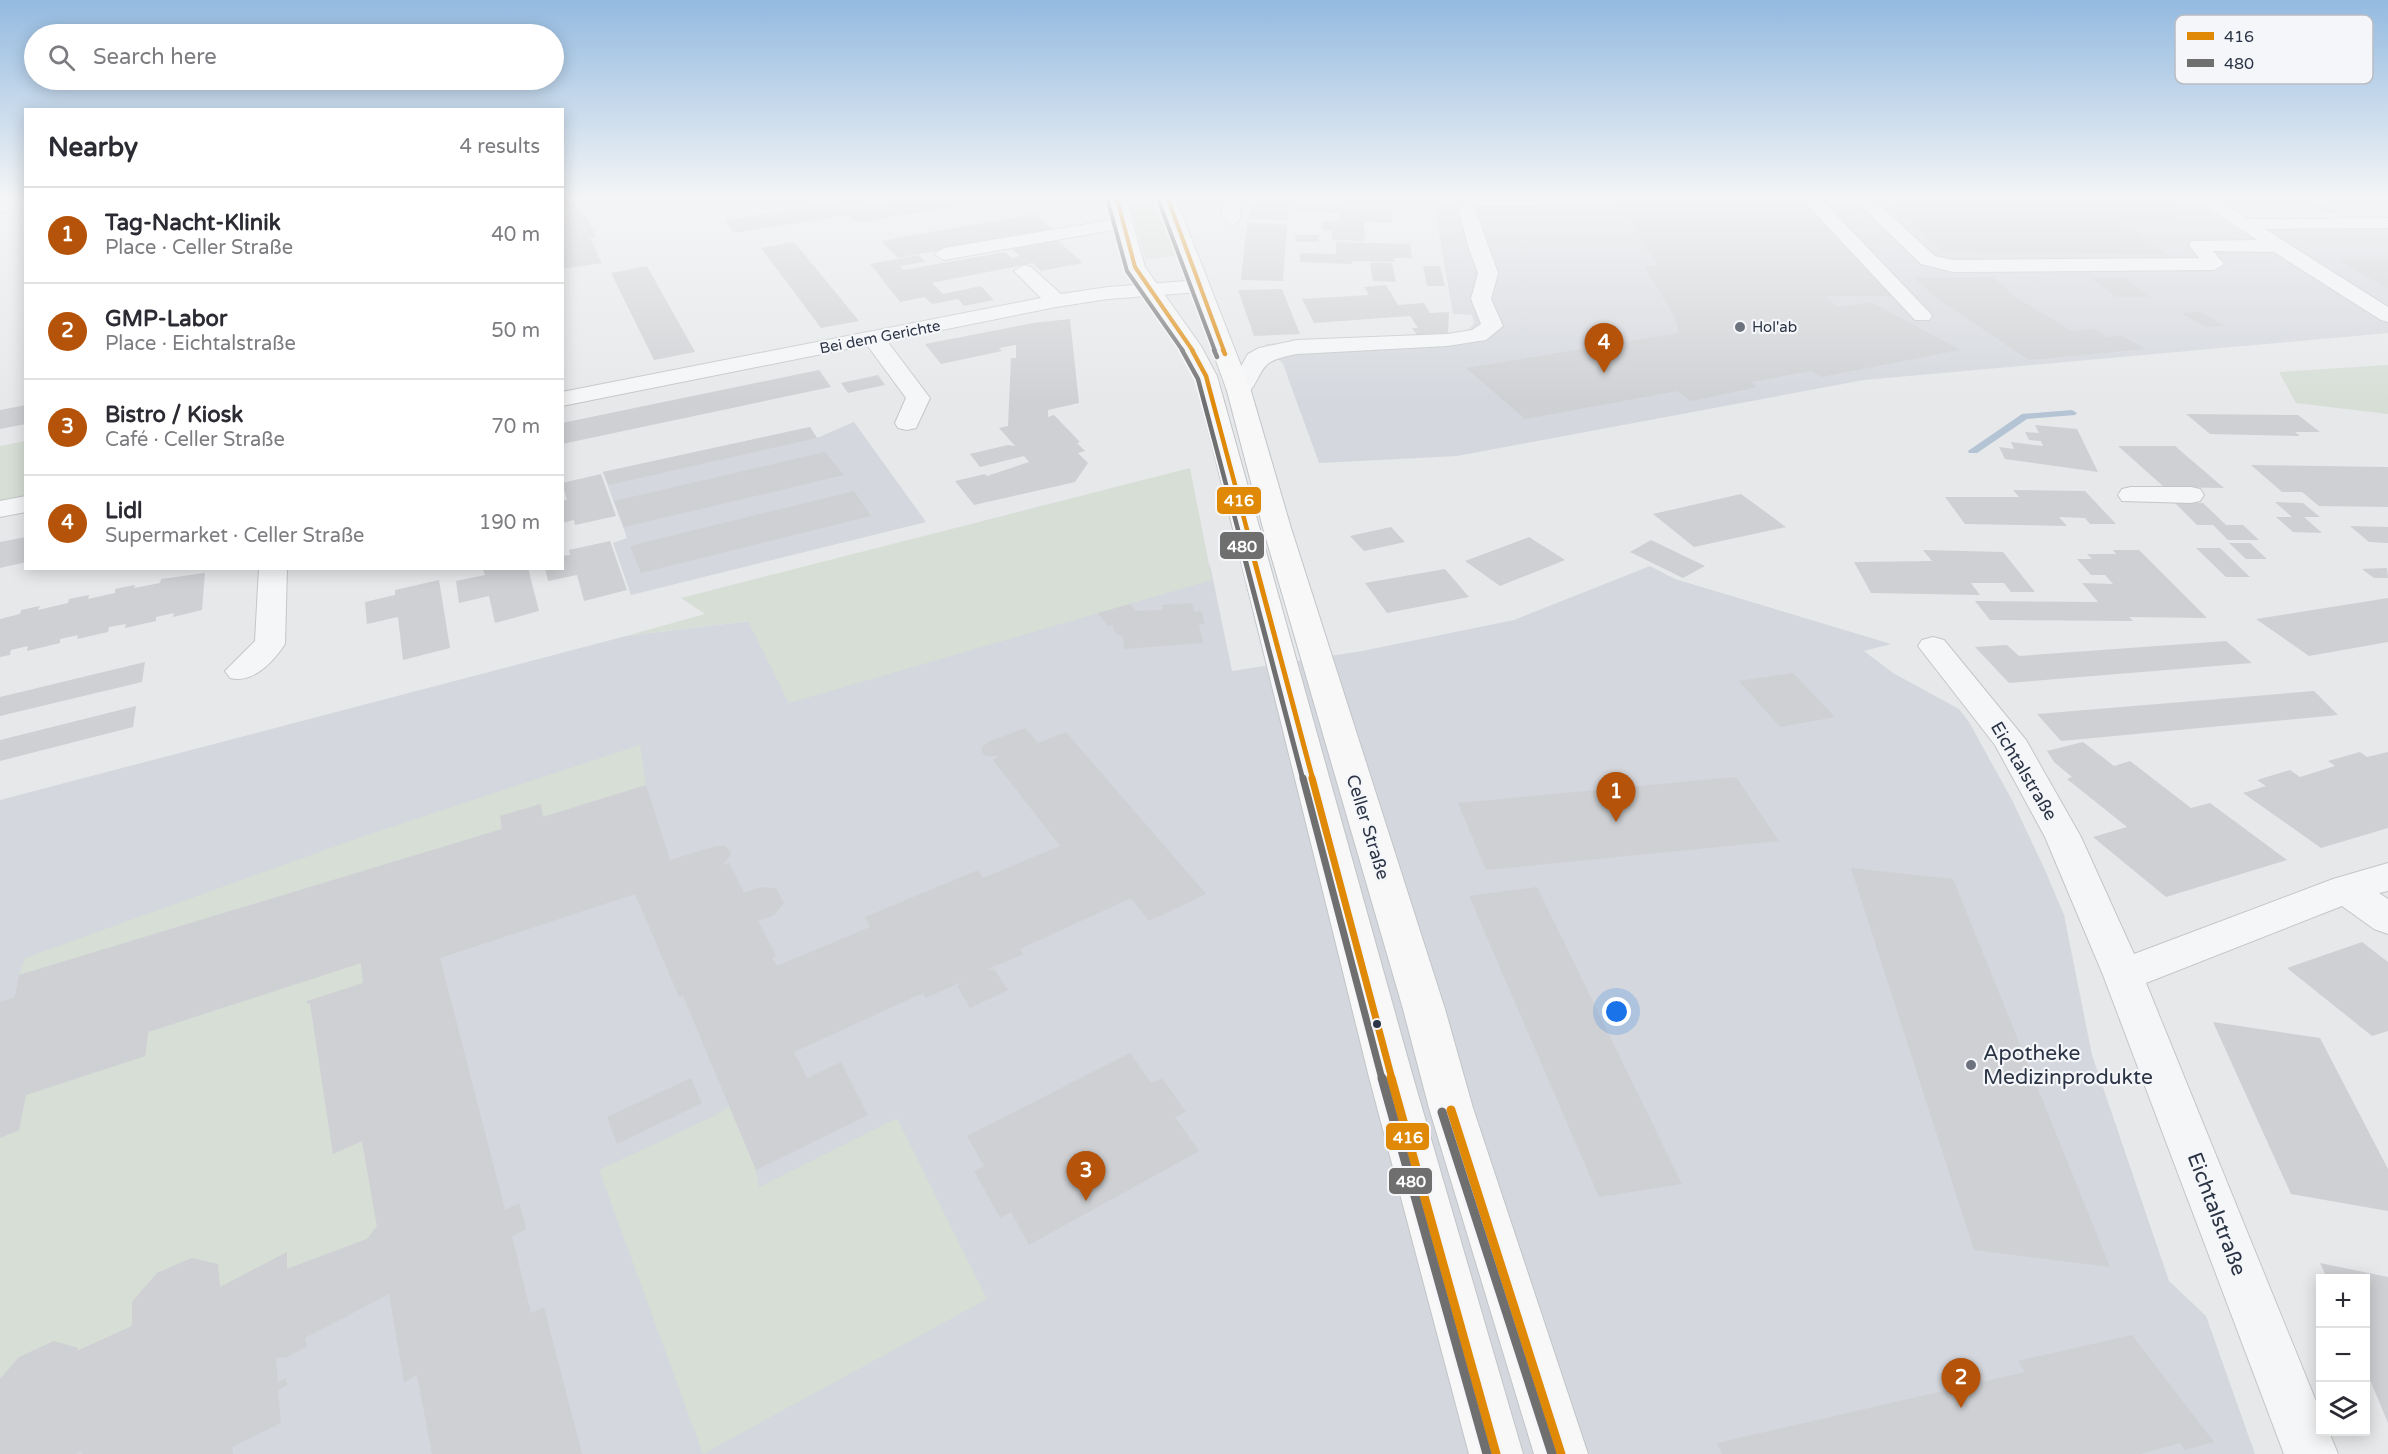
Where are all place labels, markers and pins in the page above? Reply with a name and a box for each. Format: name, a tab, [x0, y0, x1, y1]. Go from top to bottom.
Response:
place label: Hol'ab	[1752, 318, 1797, 336]
marker: Hol'ab	[1733, 320, 1747, 334]
pin: 4	[1584, 324, 1624, 373]
pin: 1	[1596, 772, 1636, 822]
unlabelled marker	[1371, 1018, 1383, 1030]
place label: Apotheke Medizinprodukte	[1983, 1041, 2153, 1090]
marker: Apotheke Medizinprodukte	[1964, 1058, 1978, 1072]
pin: 3	[1066, 1152, 1106, 1201]
pin: 2	[1942, 1358, 1980, 1408]

